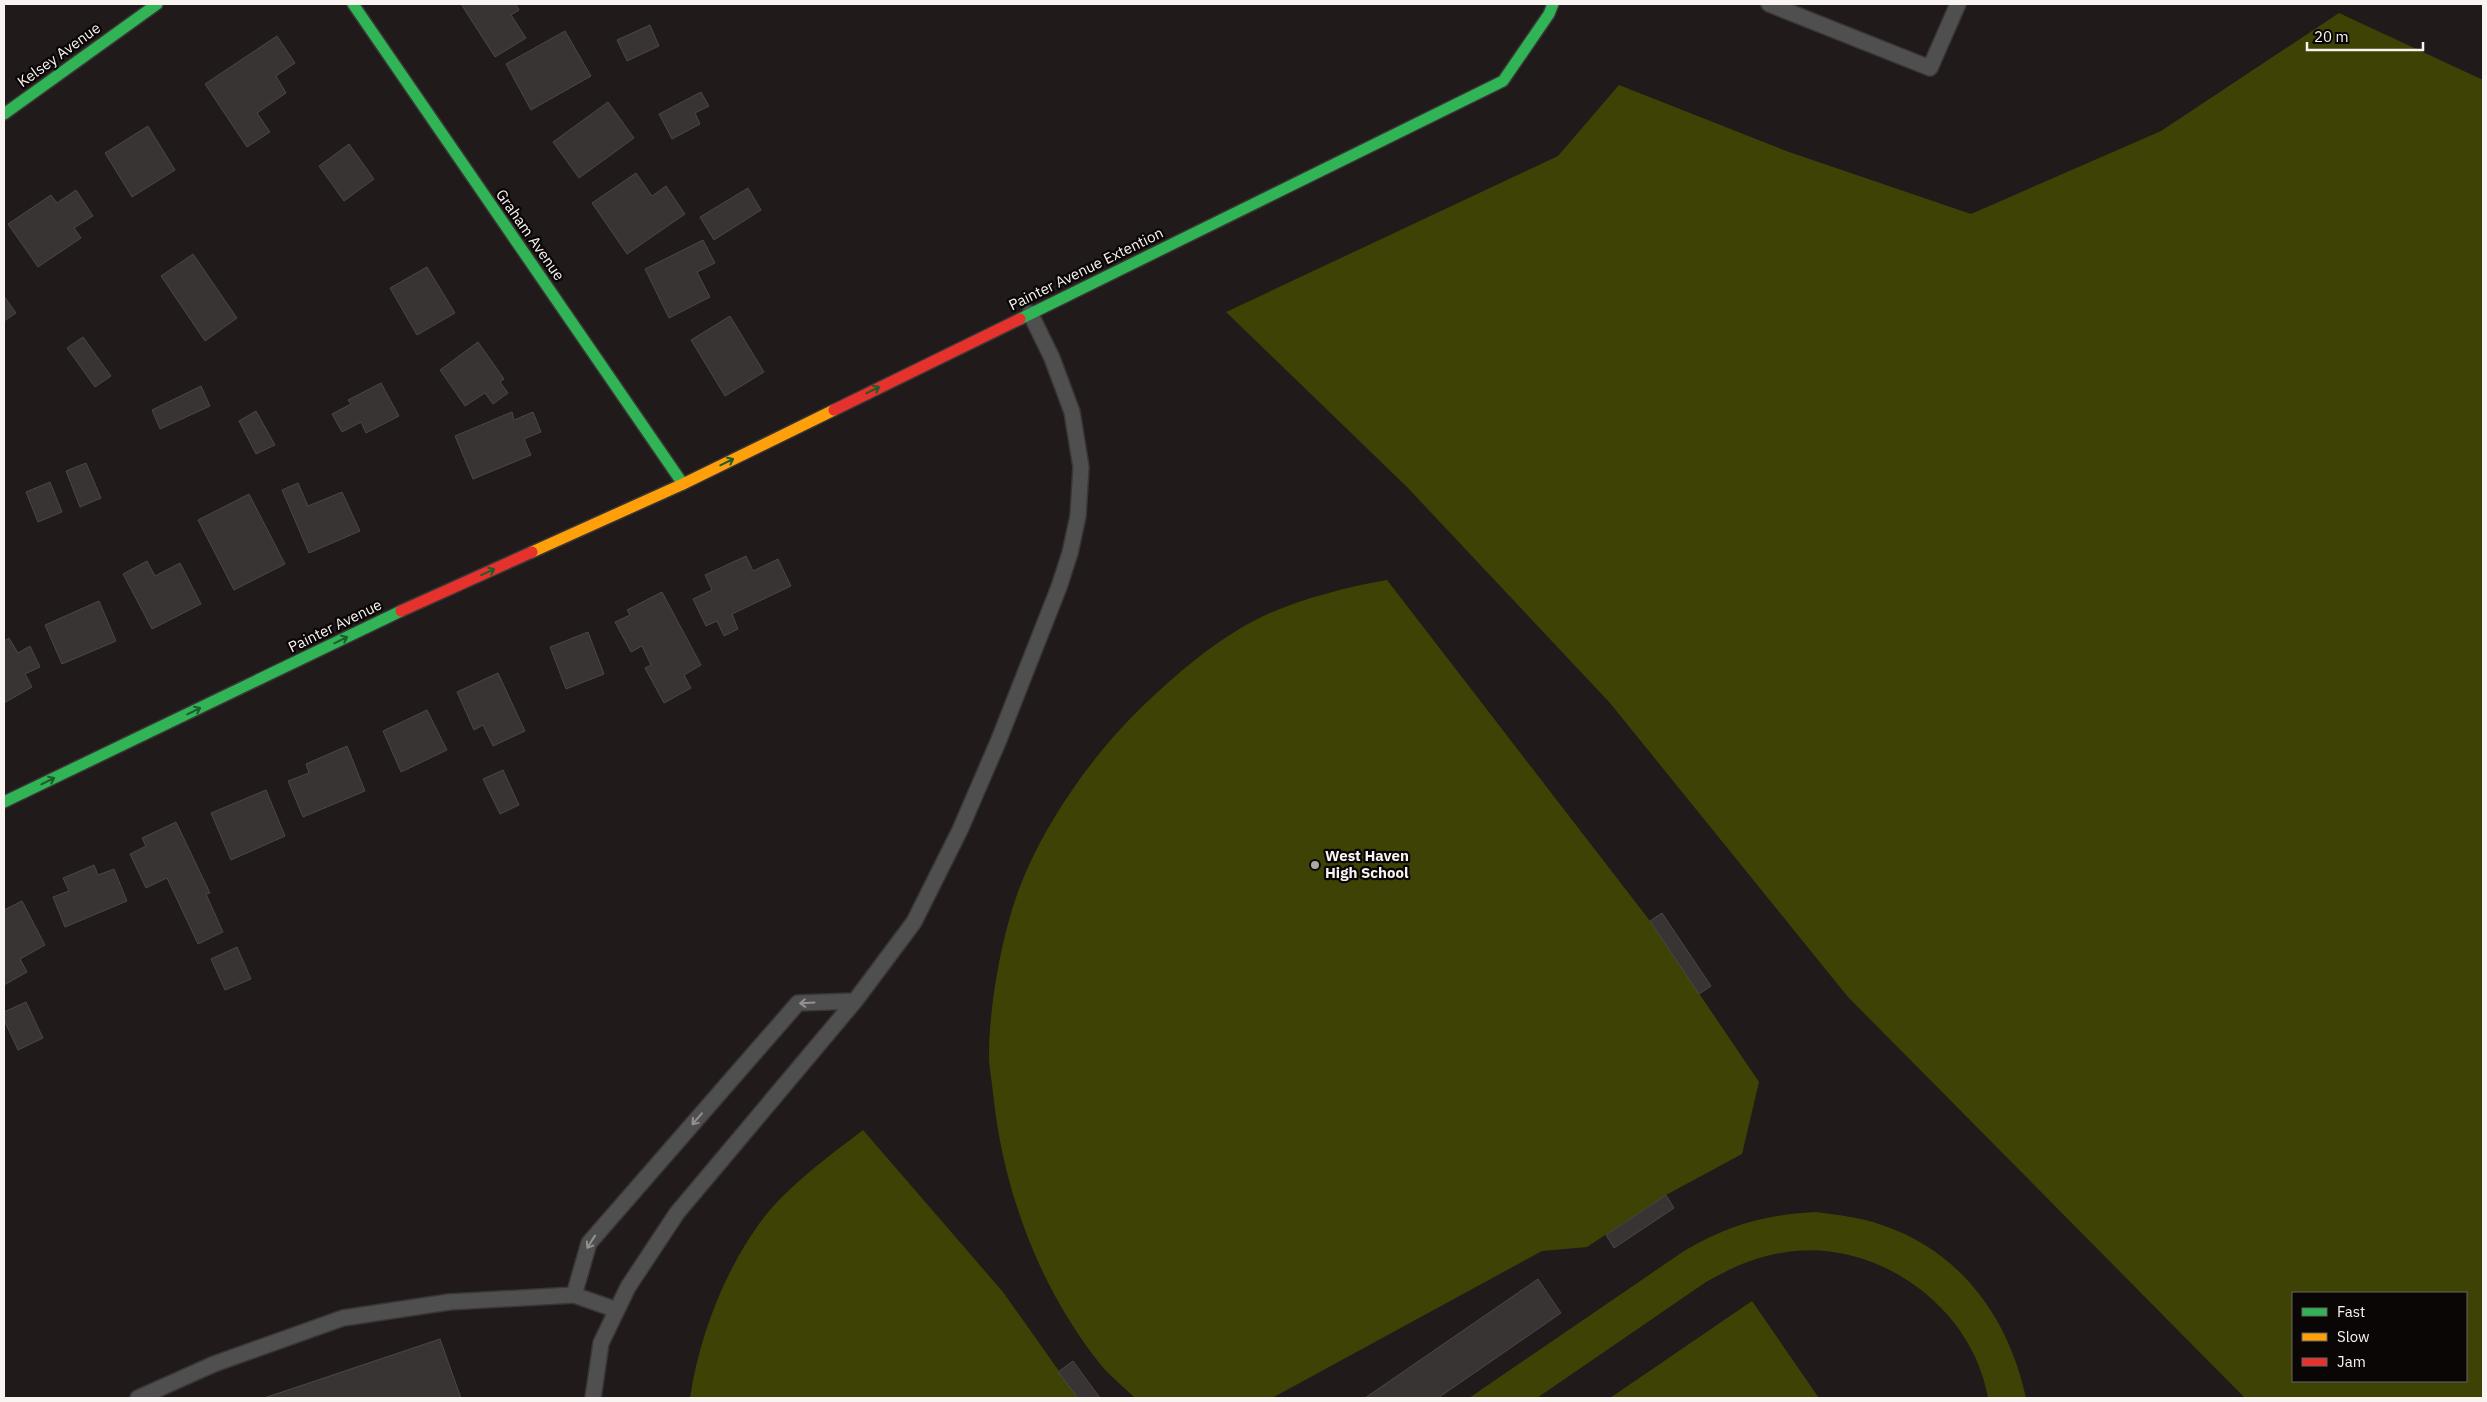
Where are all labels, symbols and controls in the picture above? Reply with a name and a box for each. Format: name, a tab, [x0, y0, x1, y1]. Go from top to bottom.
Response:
street label: Kelsey Avenue	[13, 18, 104, 91]
scale bar	[2307, 20, 2423, 52]
text: 20 m	[2314, 27, 2349, 46]
street label: Graham Avenue	[492, 185, 569, 284]
street label: Painter Avenue Extention	[1005, 223, 1166, 314]
one-way arrow	[865, 385, 880, 395]
one-way arrow	[719, 457, 734, 466]
one-way arrow	[480, 567, 495, 576]
street label: Painter Avenue	[285, 595, 385, 656]
one-way arrow	[333, 635, 348, 645]
one-way arrow	[186, 705, 201, 715]
one-way arrow	[40, 776, 55, 785]
place label: West Haven High School	[1325, 846, 1409, 882]
marker: West Haven High School	[1309, 859, 1321, 871]
one-way arrow	[799, 998, 815, 1007]
one-way arrow	[691, 1113, 703, 1126]
one-way arrow	[586, 1235, 596, 1249]
legend	[2292, 1292, 2467, 1382]
text: Fast	[2337, 1302, 2365, 1321]
text: Slow	[2337, 1327, 2370, 1346]
text: Jam	[2337, 1352, 2366, 1371]

